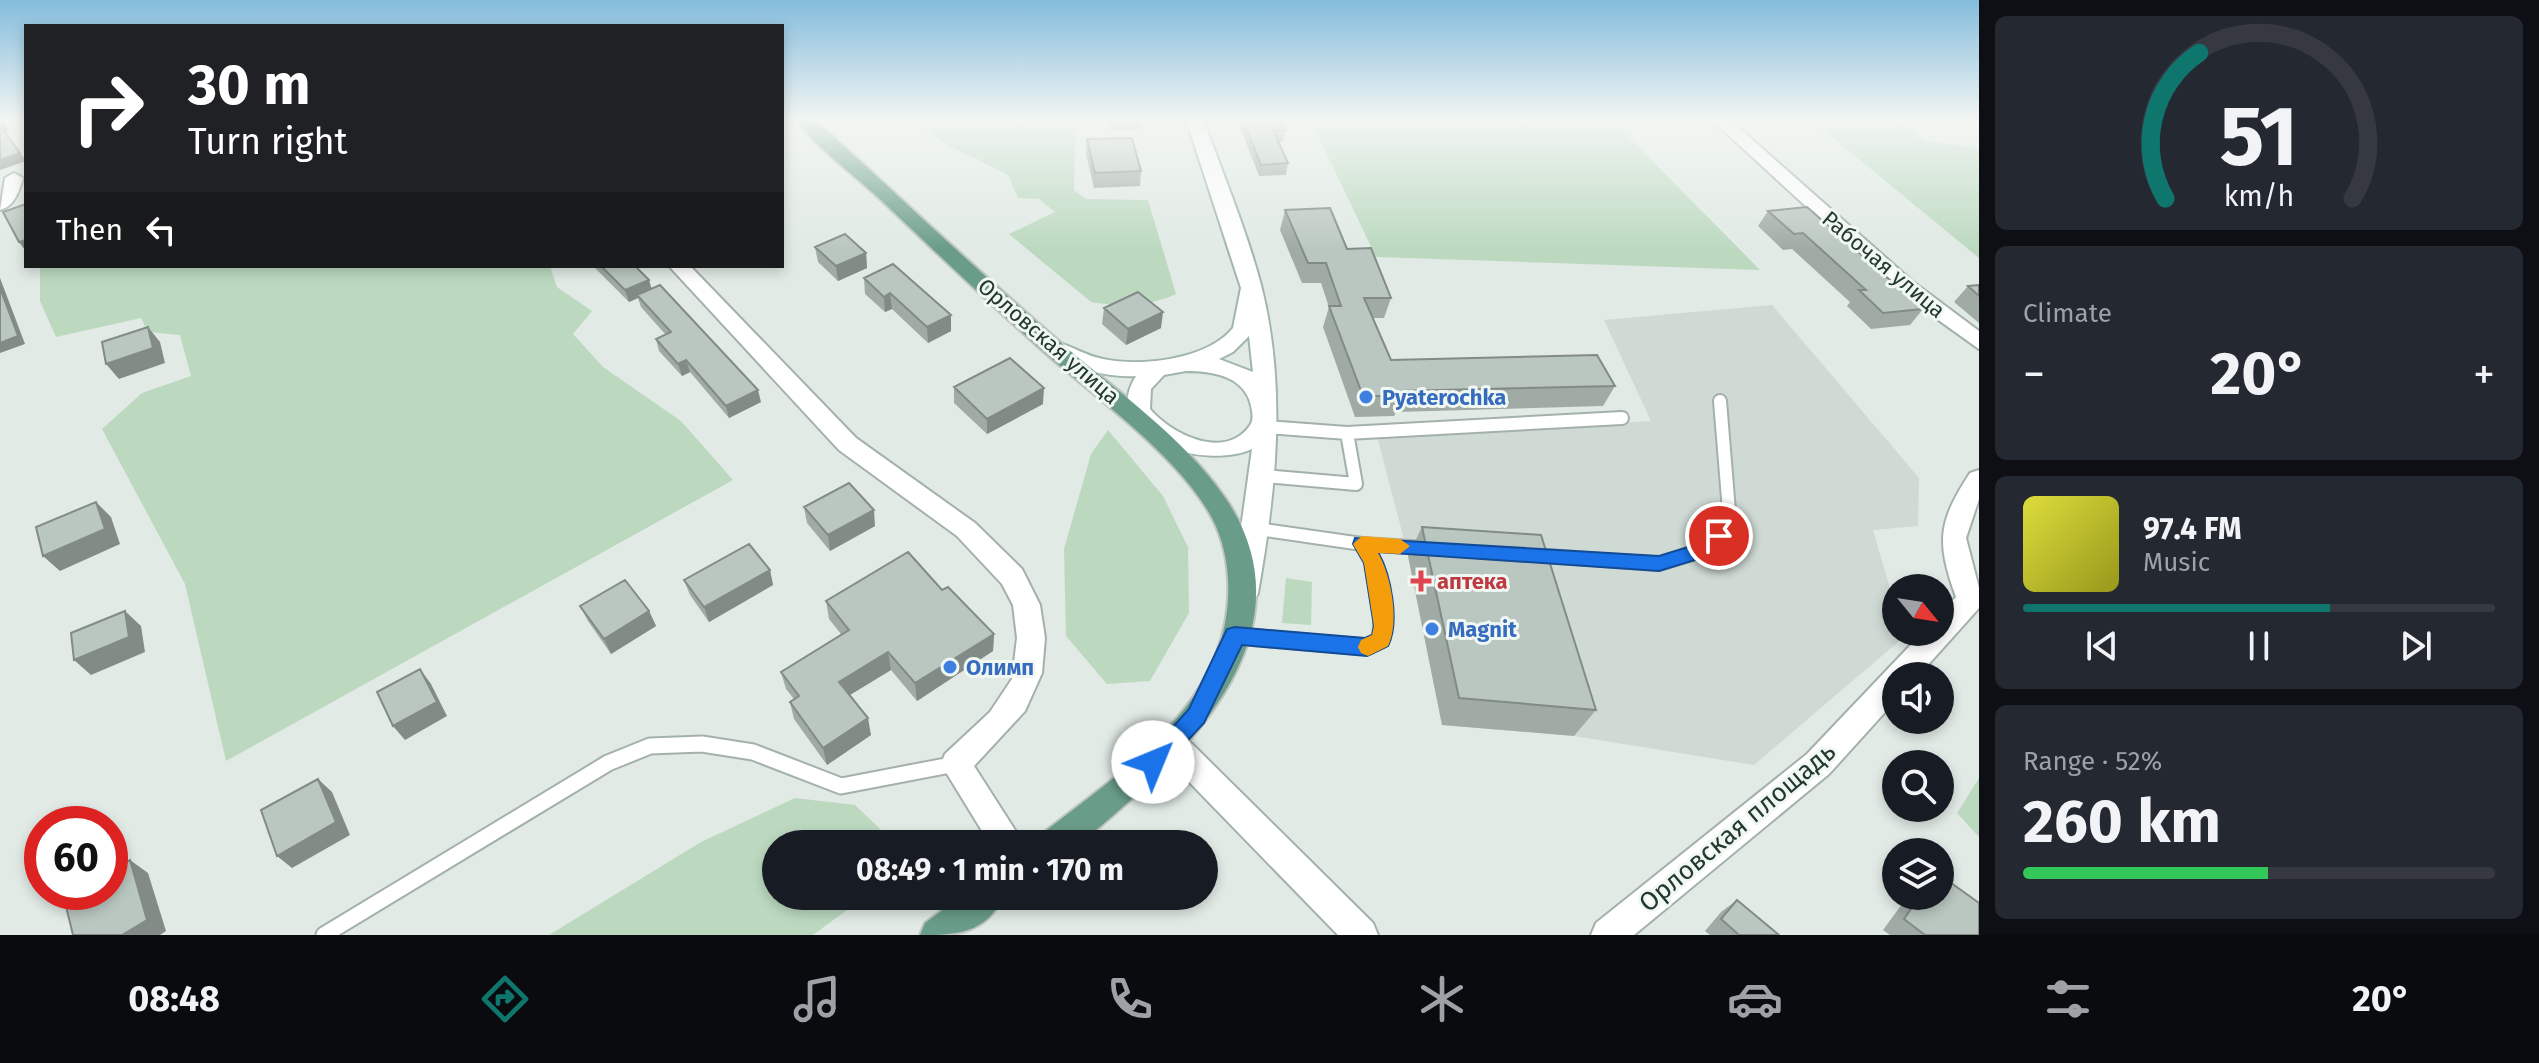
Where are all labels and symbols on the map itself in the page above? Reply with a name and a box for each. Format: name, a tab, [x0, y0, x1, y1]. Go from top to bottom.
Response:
street label: Рабочая улица	[1817, 205, 1951, 324]
street label: Орловская улица	[972, 273, 1125, 410]
place label: Pyaterochka	[1382, 384, 1506, 411]
marker: Pyaterochka	[1357, 388, 1375, 406]
pin	[1685, 502, 1753, 570]
place label: аптека	[1437, 568, 1508, 595]
marker: аптека	[1412, 572, 1430, 590]
north arrow	[1882, 574, 1954, 646]
place label: Magnit	[1448, 616, 1517, 643]
marker: Magnit	[1423, 620, 1441, 638]
place label: Олимп	[966, 654, 1034, 681]
marker: Олимп	[941, 658, 959, 676]
position arrow	[1111, 720, 1195, 804]
street label: Орловская площадь	[1633, 736, 1842, 919]
speed limit sign: 60	[24, 806, 128, 910]

